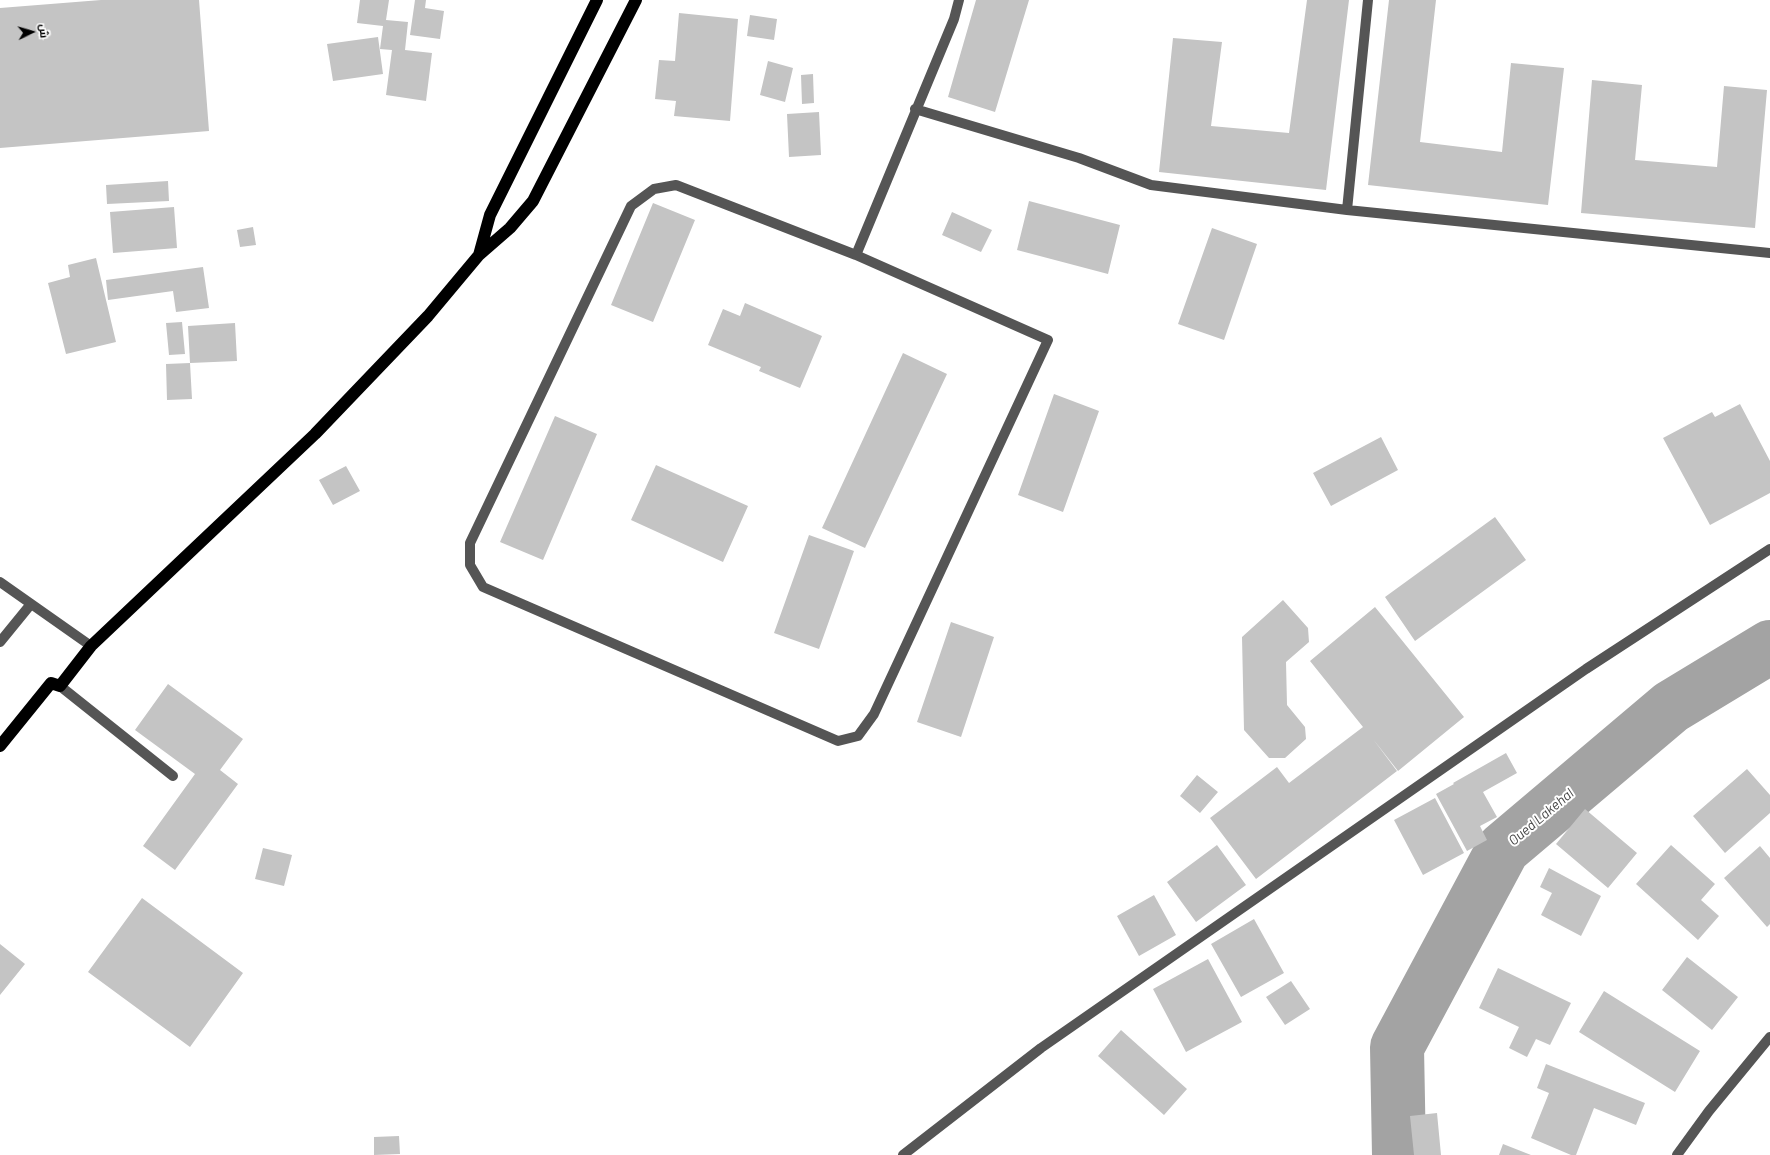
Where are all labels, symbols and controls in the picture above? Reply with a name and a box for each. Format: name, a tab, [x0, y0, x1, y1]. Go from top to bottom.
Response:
north arrow	[12, 12, 52, 52]
text: ش	[37, 23, 52, 39]
water label: Oued Lakehal	[1505, 785, 1577, 849]

